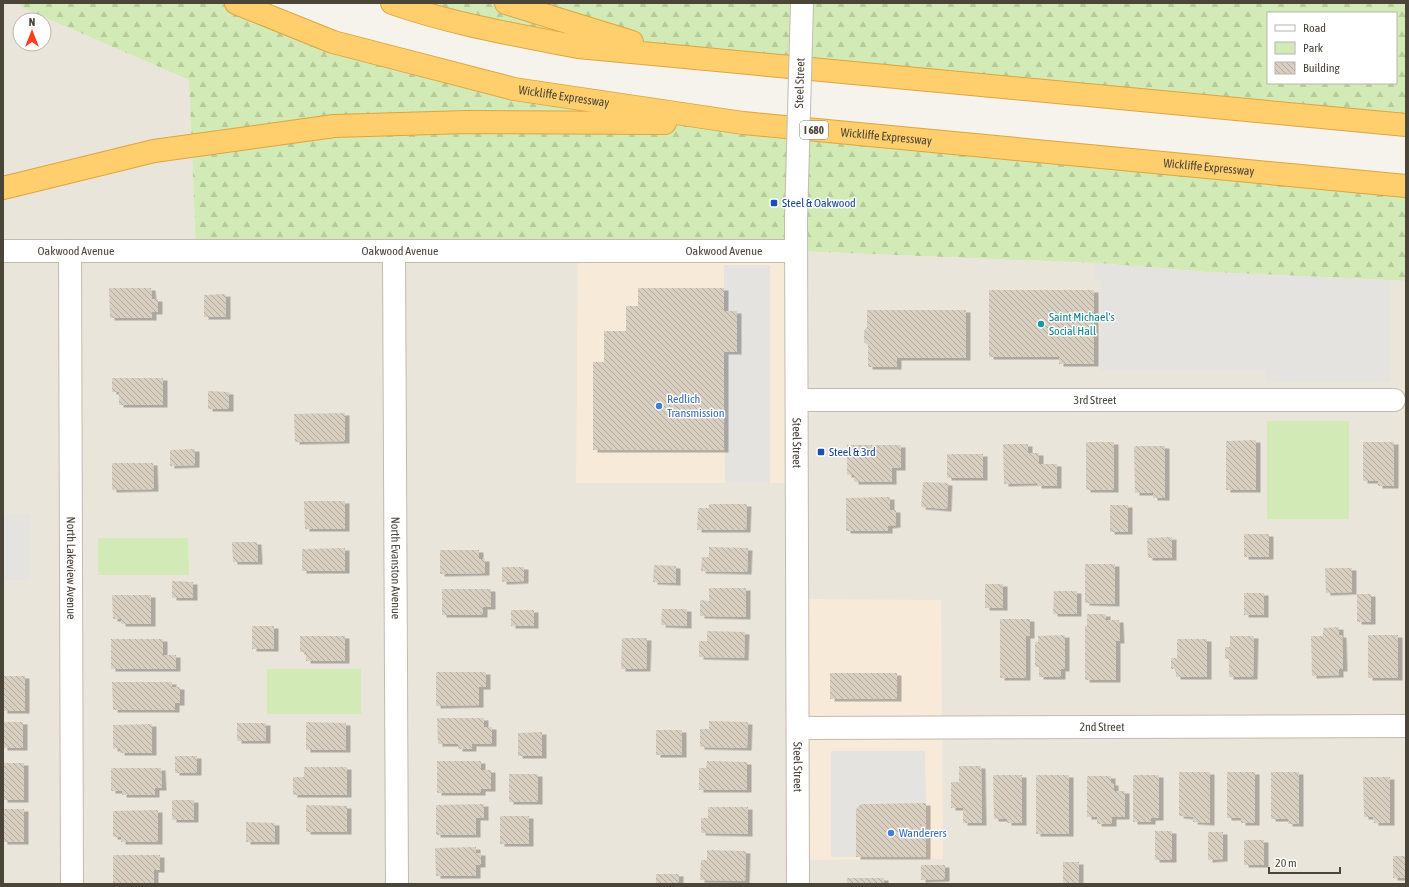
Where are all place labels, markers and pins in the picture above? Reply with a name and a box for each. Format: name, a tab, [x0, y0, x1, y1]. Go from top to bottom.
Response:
place label: Steel & Oakwood	[782, 196, 856, 210]
marker: Steel & Oakwood	[769, 198, 779, 208]
place label: Saint Michael's Social Hall	[1049, 310, 1115, 338]
marker: Saint Michael's Social Hall	[1036, 319, 1046, 329]
place label: Redlich Transmission	[667, 392, 725, 420]
marker: Redlich Transmission	[654, 401, 664, 411]
place label: Steel & 3rd	[829, 445, 876, 459]
marker: Steel & 3rd	[816, 447, 826, 457]
place label: Wanderers	[899, 826, 947, 840]
marker: Wanderers	[886, 828, 896, 838]

